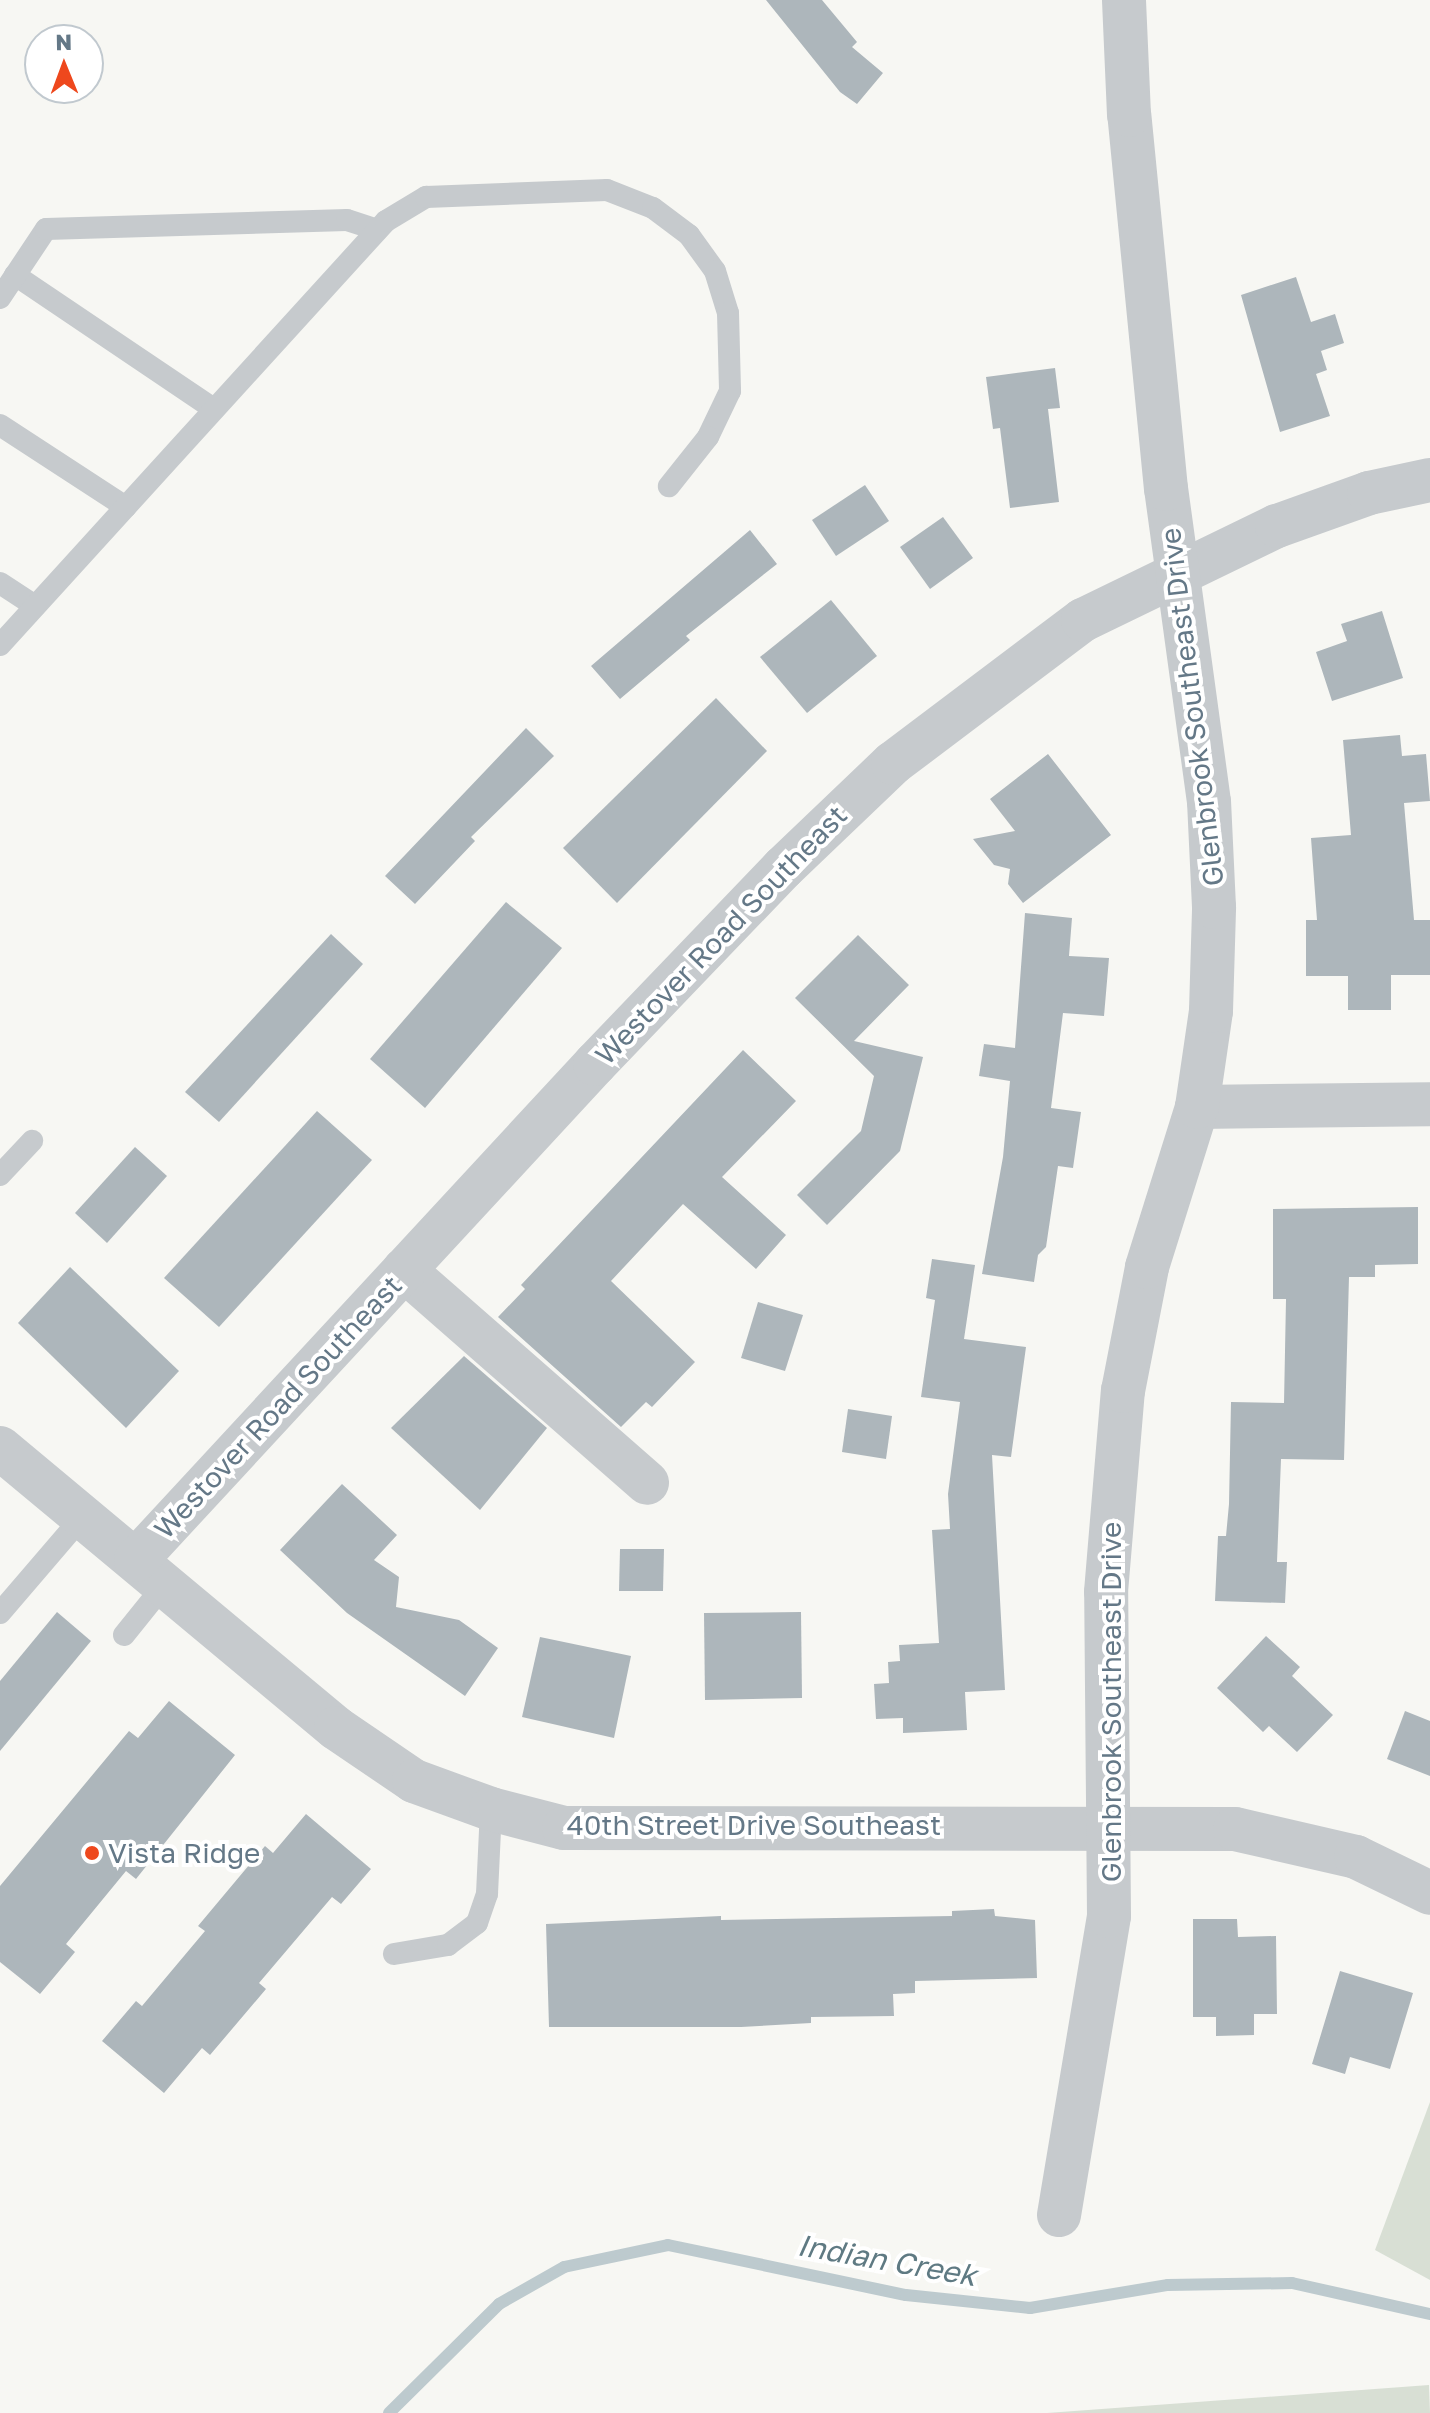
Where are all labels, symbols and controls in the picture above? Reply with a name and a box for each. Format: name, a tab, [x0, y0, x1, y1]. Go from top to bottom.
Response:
north arrow	[24, 24, 104, 104]
text: N	[55, 28, 72, 55]
street label: Glenbrook Southeast Drive	[1153, 526, 1231, 888]
street label: Westover Road Southeast	[588, 798, 854, 1072]
street label: Westover Road Southeast	[147, 1269, 409, 1545]
street label: Glenbrook Southeast Drive	[1094, 1522, 1128, 1882]
street label: 40th Street Drive Southeast	[567, 1808, 941, 1842]
place label: Vista Ridge	[108, 1836, 260, 1870]
marker: Vista Ridge	[83, 1844, 101, 1862]
water label: Indian Creek	[795, 2227, 979, 2293]

